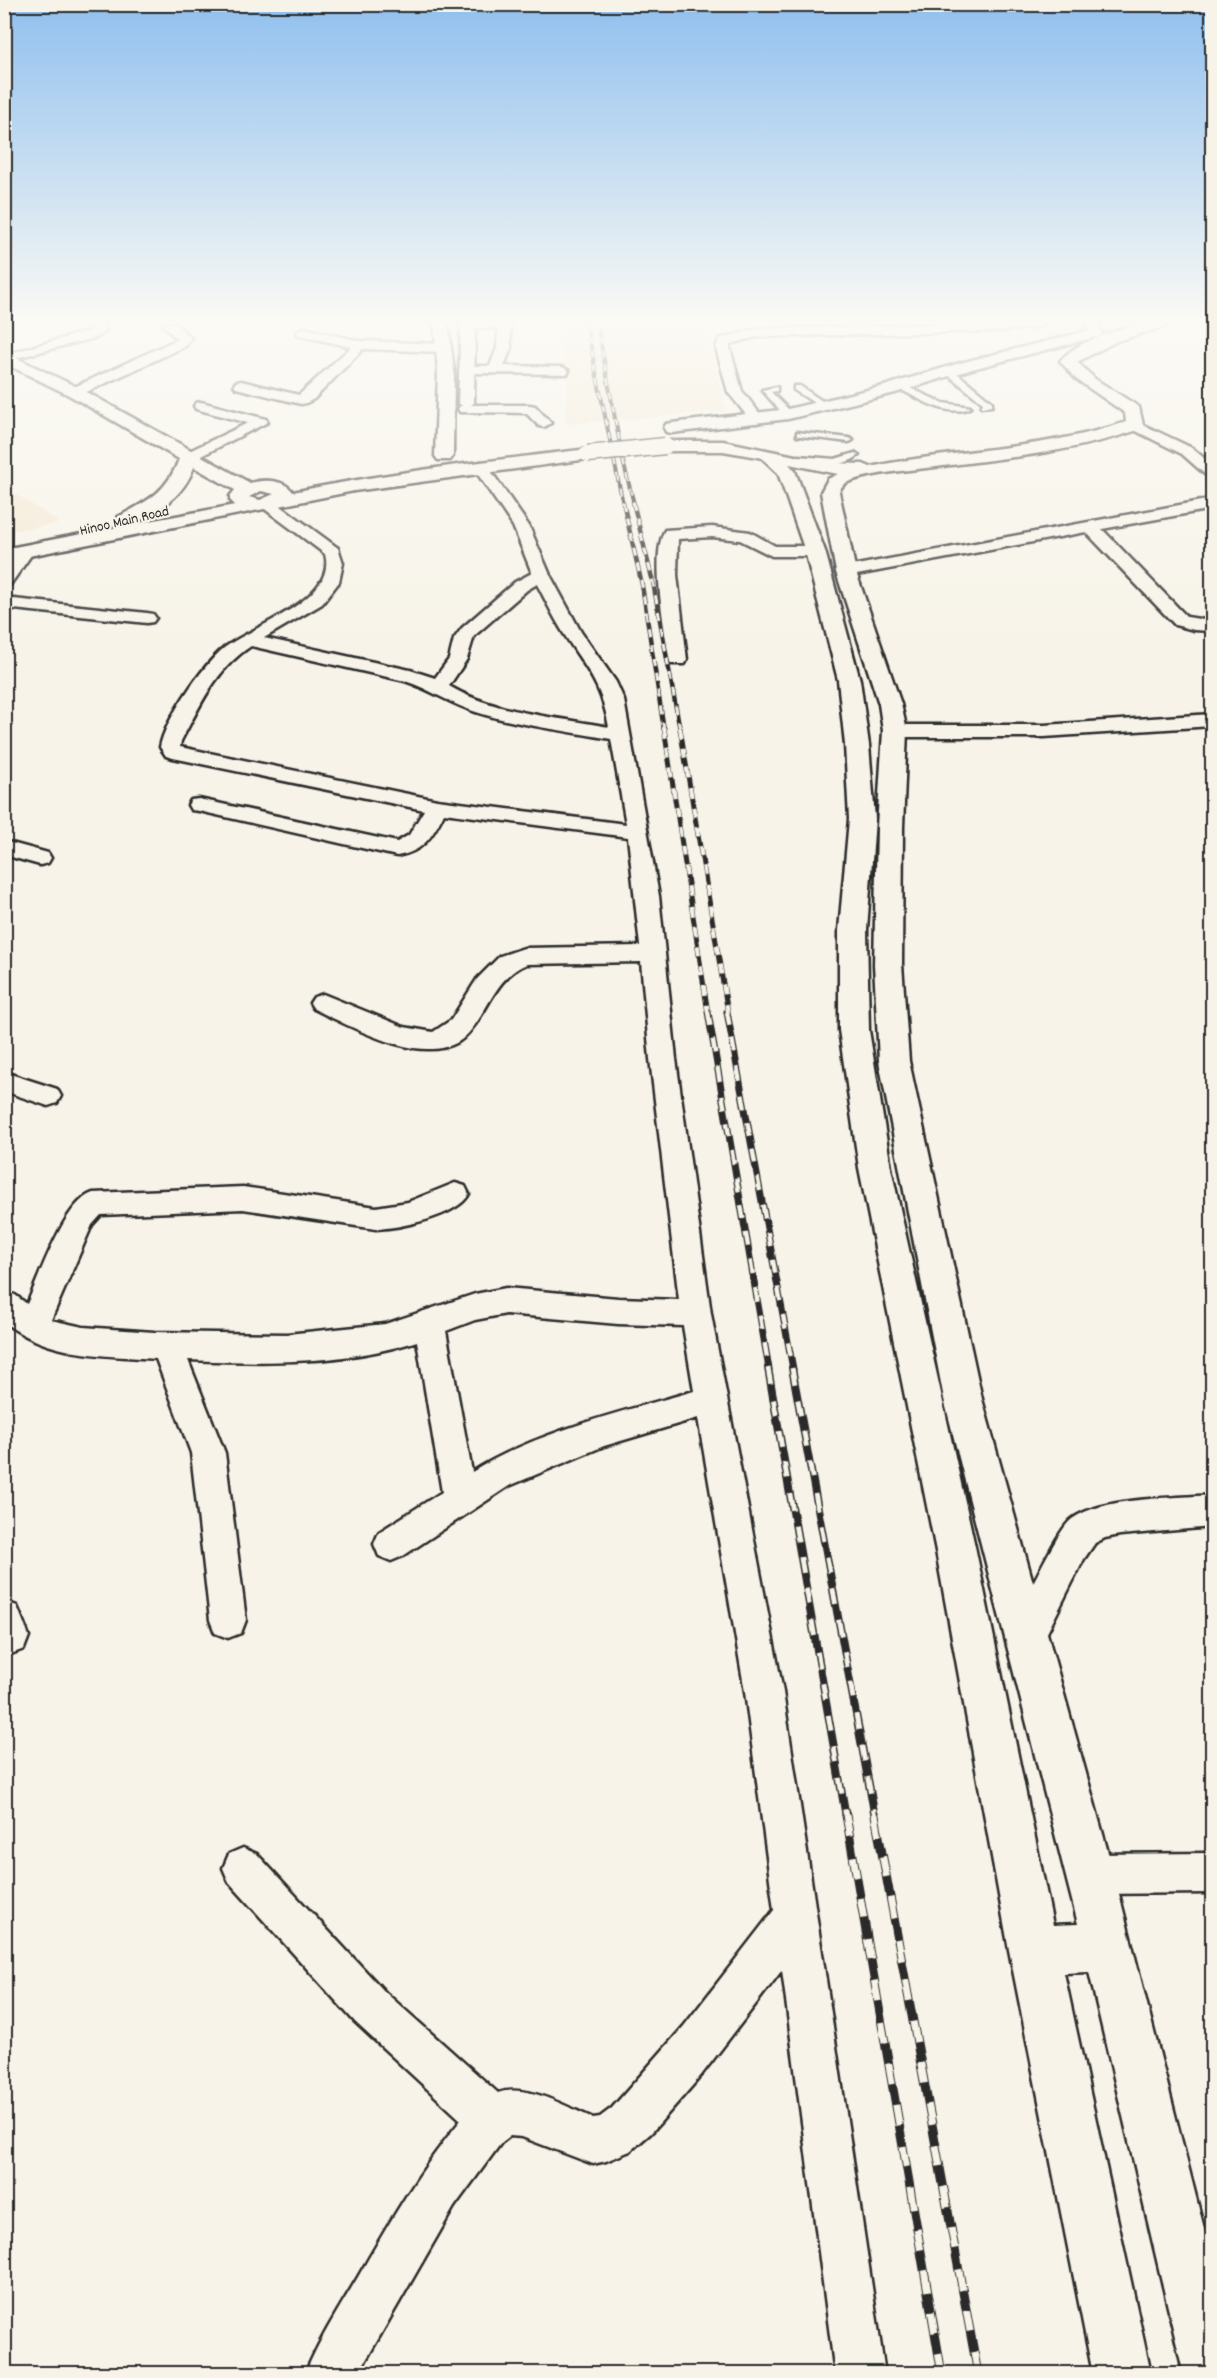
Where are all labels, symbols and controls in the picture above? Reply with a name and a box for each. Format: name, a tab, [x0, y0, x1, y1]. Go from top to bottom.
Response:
street label: Hinoo Main Road	[78, 501, 171, 543]

